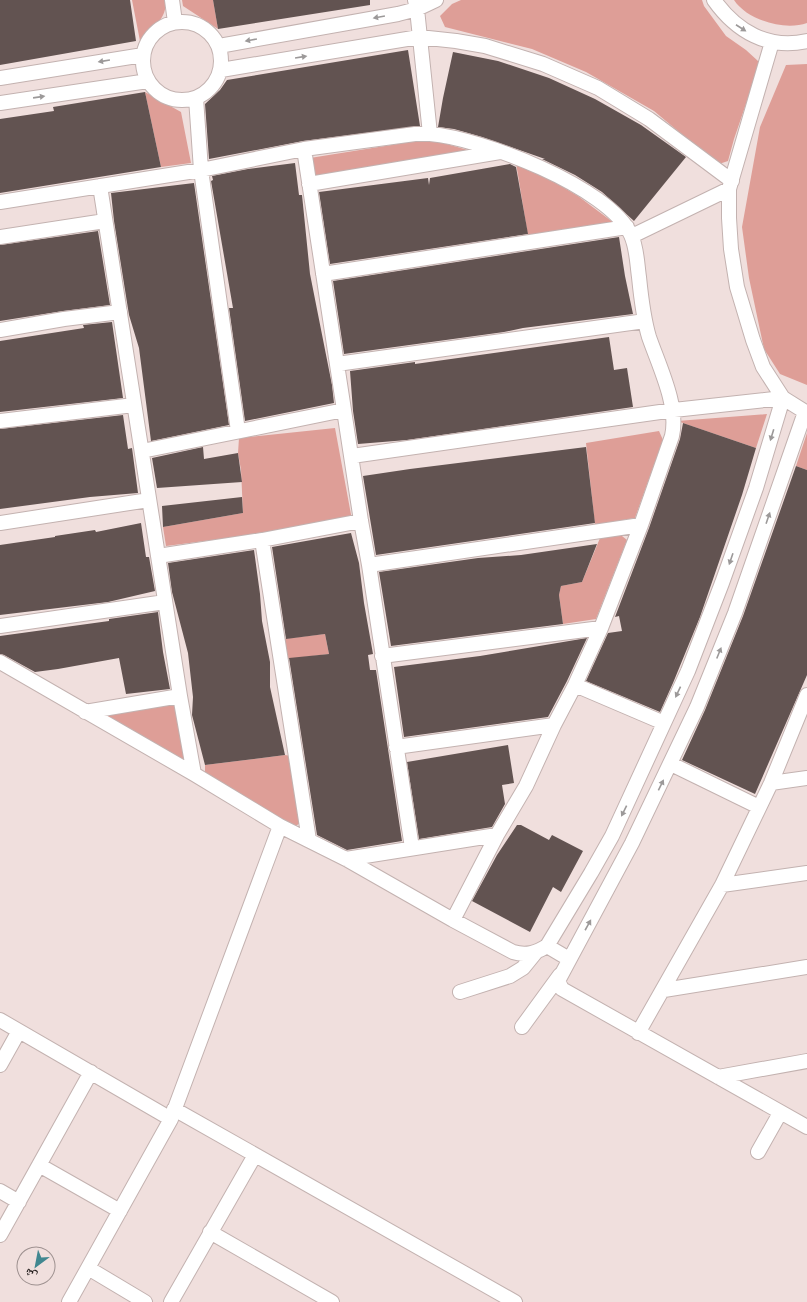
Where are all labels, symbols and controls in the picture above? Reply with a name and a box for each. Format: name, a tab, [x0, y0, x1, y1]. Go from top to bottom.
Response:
one-way arrow	[373, 15, 385, 21]
one-way arrow	[735, 24, 746, 32]
one-way arrow	[245, 37, 257, 43]
one-way arrow	[295, 53, 307, 59]
one-way arrow	[98, 58, 110, 64]
one-way arrow	[33, 94, 45, 100]
one-way arrow	[769, 430, 775, 442]
one-way arrow	[766, 512, 772, 524]
one-way arrow	[728, 553, 734, 565]
one-way arrow	[717, 647, 723, 659]
one-way arrow	[675, 687, 681, 698]
one-way arrow	[658, 779, 664, 790]
one-way arrow	[621, 805, 627, 816]
one-way arrow	[585, 919, 592, 931]
north arrow	[16, 1246, 56, 1286]
text: ش	[22, 1264, 40, 1284]

